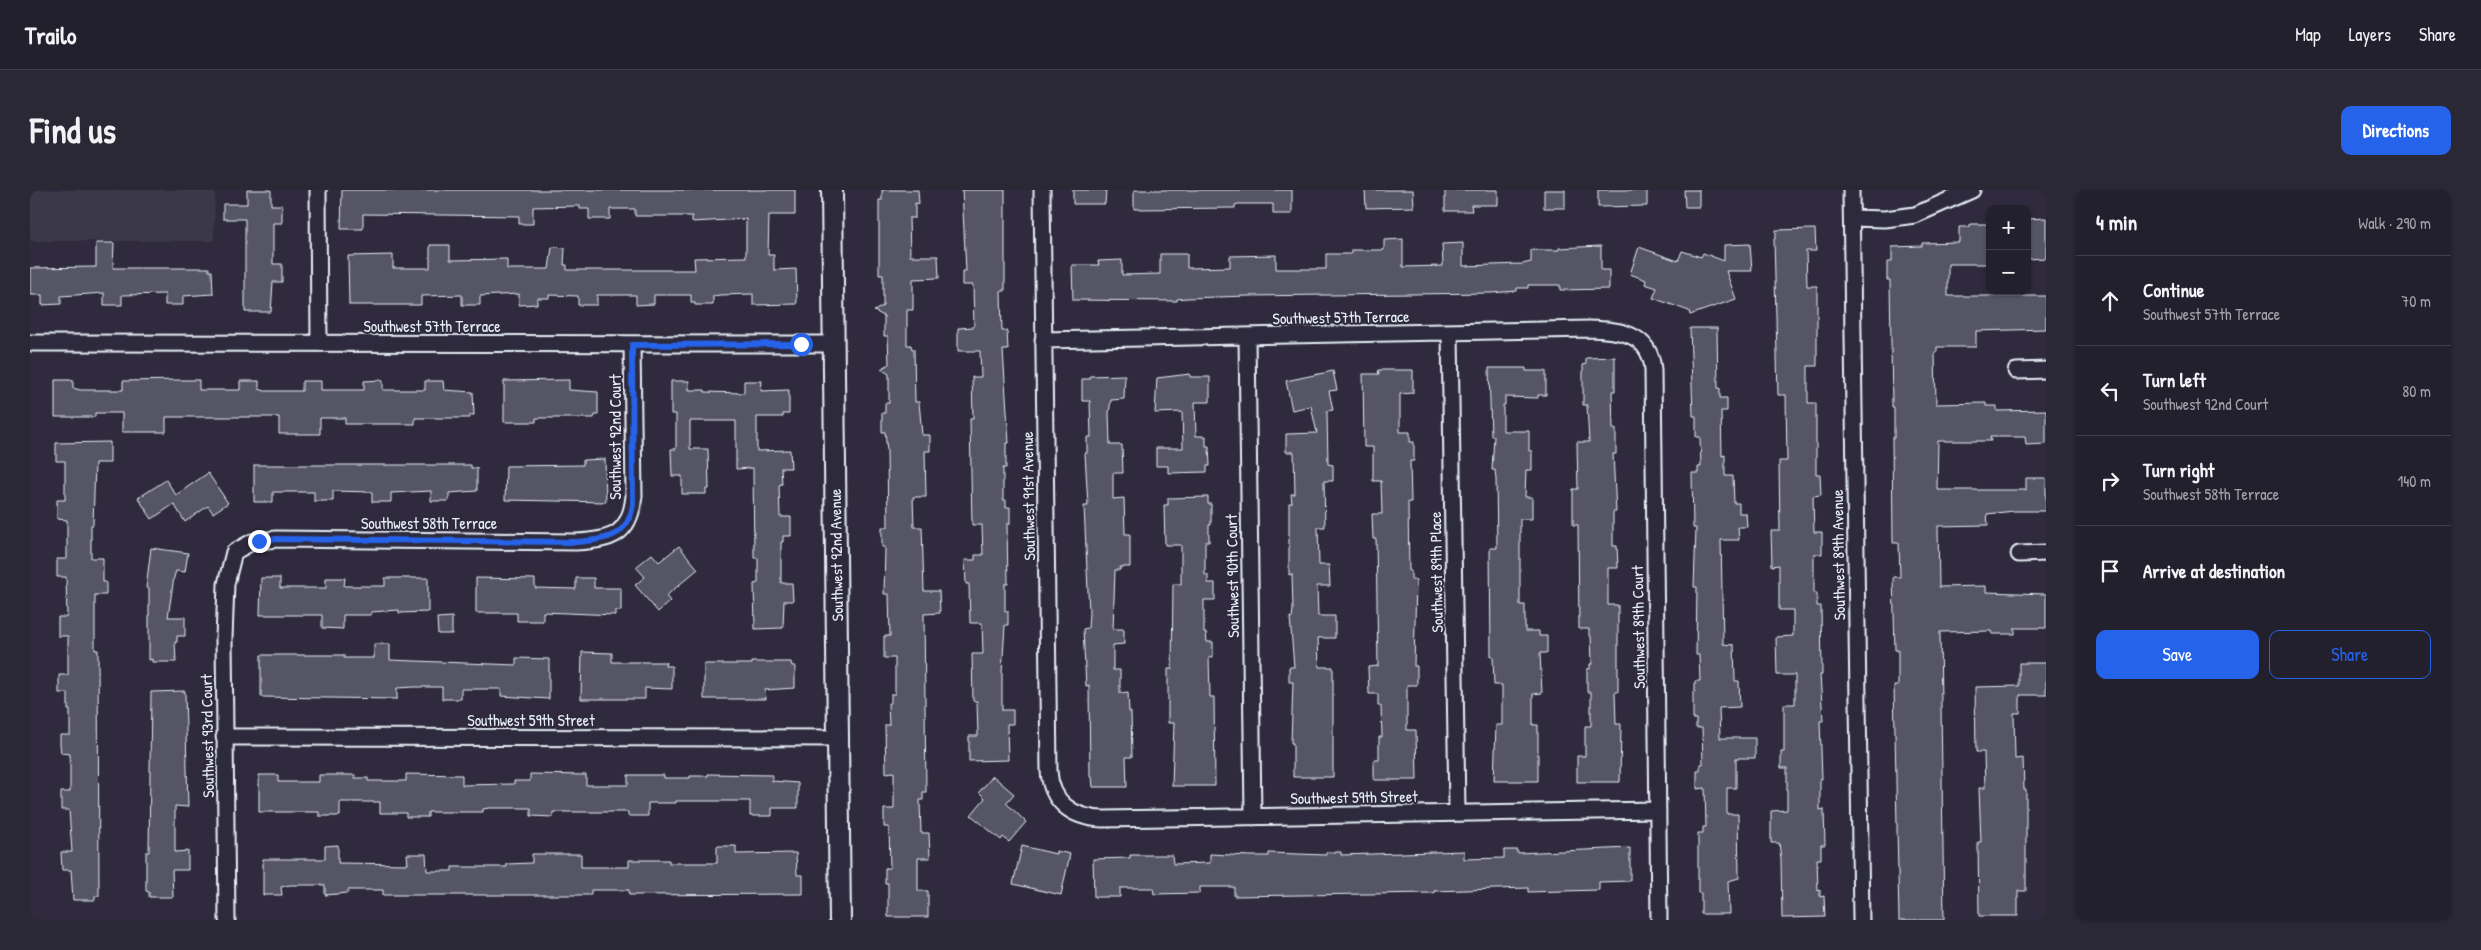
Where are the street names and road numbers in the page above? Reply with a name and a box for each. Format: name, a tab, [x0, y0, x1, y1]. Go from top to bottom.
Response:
street label: Southwest 57th Terrace	[1272, 305, 1410, 329]
street label: Southwest 57th Terrace	[363, 315, 501, 337]
street label: Southwest 92nd Court	[604, 374, 626, 500]
street label: Southwest 91st Avenue	[1016, 431, 1040, 561]
street label: Southwest 92nd Avenue	[824, 488, 848, 621]
street label: Southwest 89th Avenue	[1826, 489, 1850, 621]
street label: Southwest 89th Place	[1424, 511, 1448, 633]
street label: Southwest 58th Terrace	[361, 512, 498, 534]
street label: Southwest 90th Court	[1220, 513, 1244, 638]
street label: Southwest 89th Court	[1626, 565, 1650, 689]
street label: Southwest 93rd Court	[195, 673, 219, 798]
street label: Southwest 59th Street	[467, 709, 595, 731]
street label: Southwest 59th Street	[1290, 785, 1418, 809]

